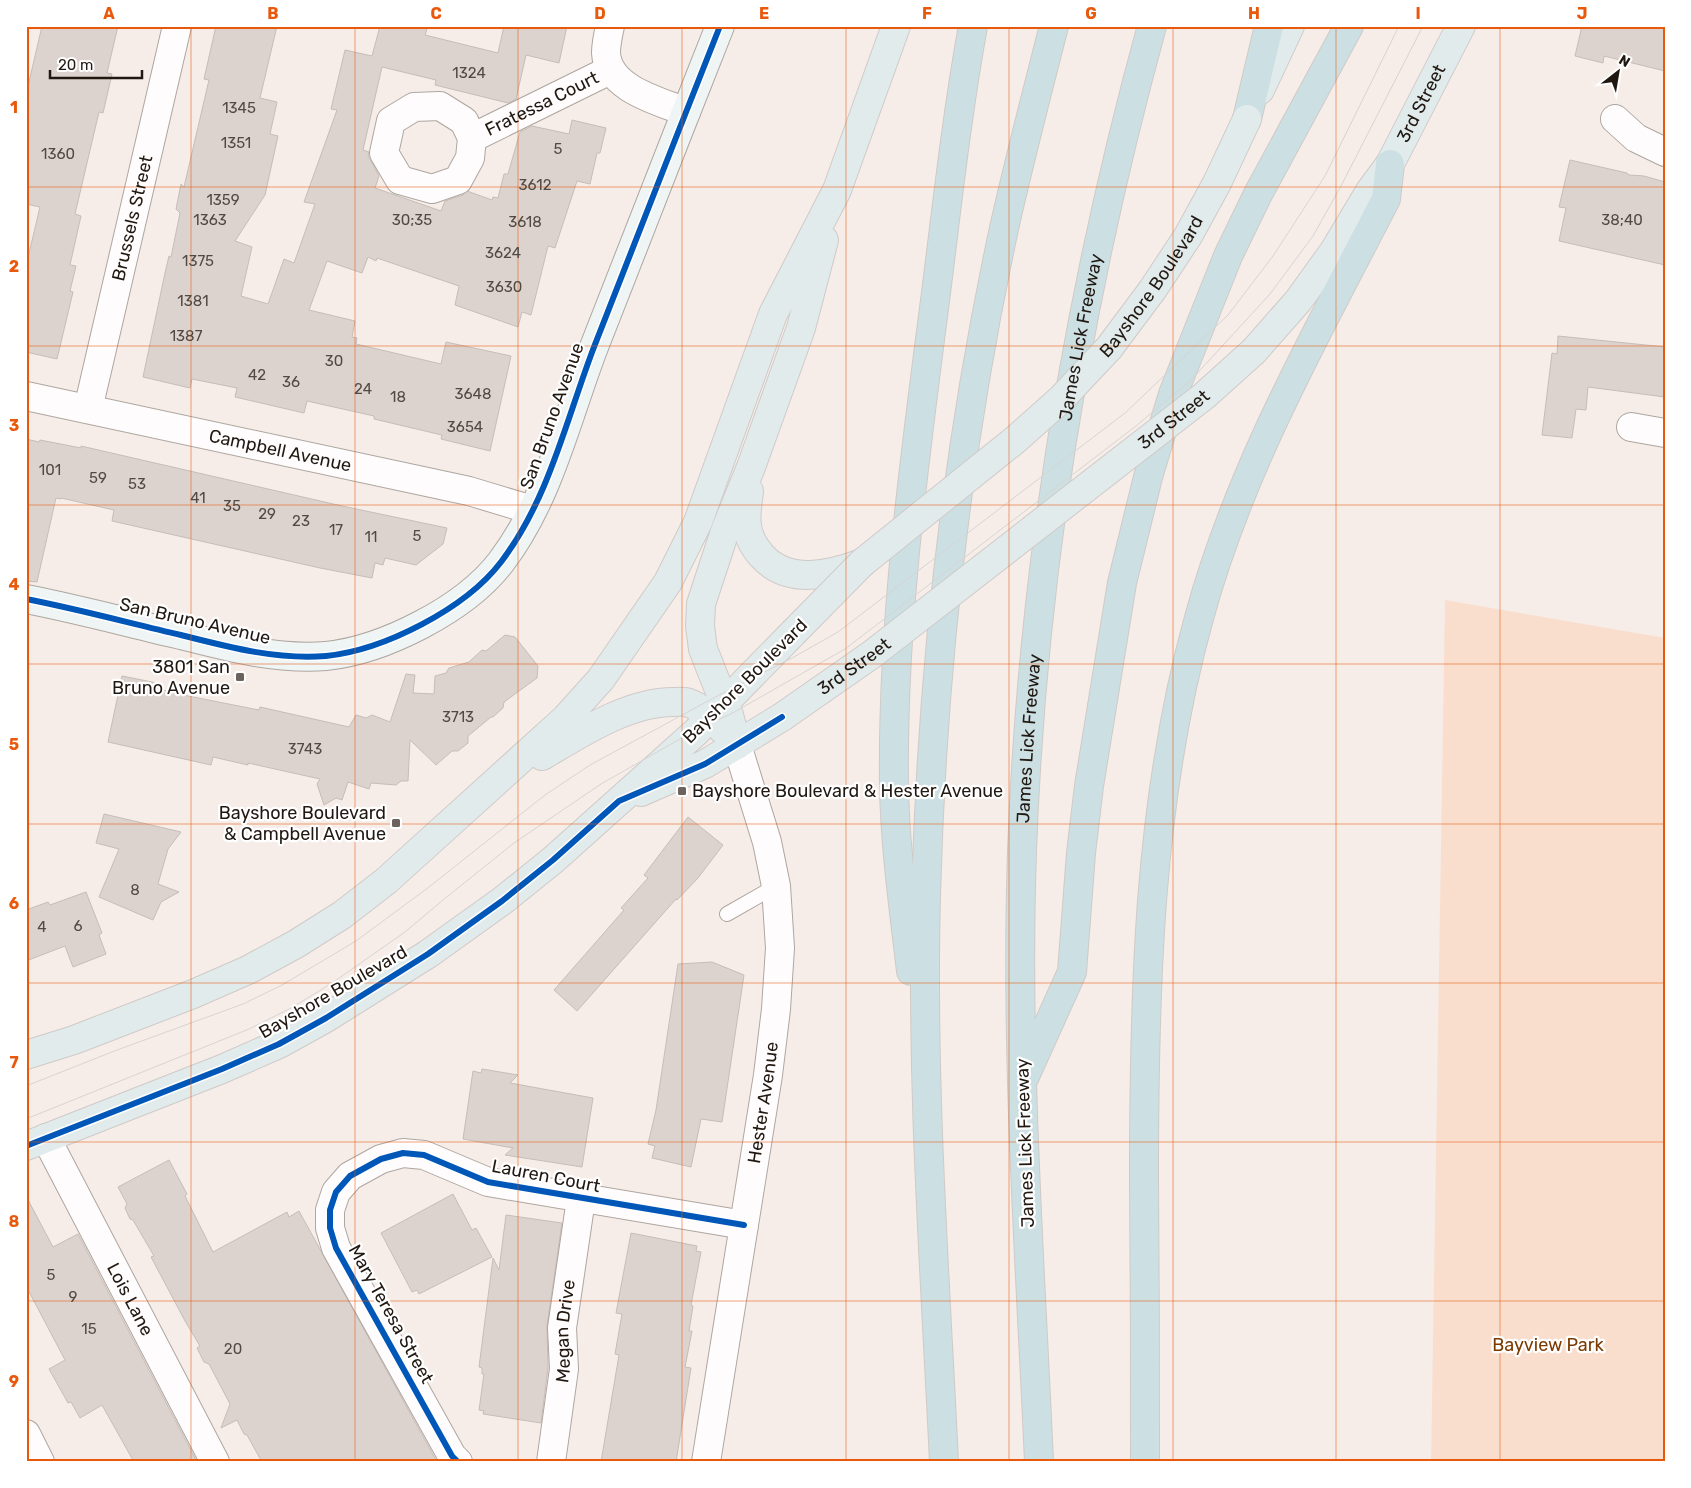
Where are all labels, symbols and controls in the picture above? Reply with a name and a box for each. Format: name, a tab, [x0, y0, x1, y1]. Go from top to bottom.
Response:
text: A	[103, 4, 115, 23]
text: B	[267, 4, 279, 23]
text: C	[430, 4, 442, 23]
text: D	[594, 4, 606, 23]
text: E	[759, 4, 769, 23]
text: F	[922, 4, 932, 23]
text: G	[1085, 4, 1097, 23]
text: H	[1248, 4, 1260, 23]
text: I	[1415, 4, 1421, 23]
text: J	[1577, 4, 1587, 23]
scale bar	[50, 48, 142, 80]
north arrow	[1594, 48, 1644, 98]
text: N	[1616, 51, 1633, 71]
text: 20 m	[58, 56, 93, 74]
street label: 3rd Street	[1392, 61, 1450, 146]
house number: 1324	[452, 64, 486, 82]
street label: Fratessa Court	[482, 66, 602, 141]
text: 1	[10, 98, 18, 117]
house number: 1345	[222, 99, 256, 117]
house number: 1351	[221, 134, 251, 152]
house number: 5	[554, 140, 563, 158]
house number: 1360	[41, 145, 75, 163]
street label: Brussels Street	[107, 153, 158, 283]
house number: 3612	[519, 176, 552, 194]
house number: 1359	[206, 191, 240, 209]
house number: 1363	[193, 211, 227, 229]
house number: 30;35	[392, 211, 432, 229]
house number: 38;40	[1601, 211, 1643, 229]
street label: Bayshore Boulevard	[1095, 212, 1208, 362]
house number: 3618	[508, 213, 542, 231]
house number: 3624	[485, 244, 521, 262]
house number: 1375	[182, 252, 214, 270]
street label: James Lick Freeway	[1054, 252, 1107, 423]
text: 2	[9, 257, 19, 276]
house number: 3630	[486, 278, 522, 296]
house number: 1381	[177, 292, 209, 310]
house number: 1387	[170, 327, 203, 345]
street label: San Bruno Avenue	[515, 340, 589, 492]
house number: 30	[325, 352, 343, 370]
house number: 42	[248, 366, 266, 384]
house number: 36	[282, 373, 300, 391]
house number: 24	[354, 380, 372, 398]
house number: 3648	[455, 385, 491, 403]
street label: 3rd Street	[1134, 385, 1214, 454]
house number: 18	[390, 388, 406, 406]
text: 3	[9, 416, 19, 435]
house number: 3654	[447, 418, 483, 436]
street label: Campbell Avenue	[207, 425, 354, 477]
house number: 101	[39, 461, 61, 479]
house number: 59	[89, 469, 107, 487]
house number: 53	[128, 475, 146, 493]
house number: 41	[190, 489, 206, 507]
house number: 35	[223, 497, 241, 515]
house number: 29	[258, 505, 276, 523]
house number: 23	[292, 512, 310, 530]
house number: 17	[329, 521, 343, 539]
house number: 5	[413, 527, 422, 545]
house number: 11	[365, 528, 377, 546]
text: 4	[9, 575, 20, 594]
street label: San Bruno Avenue	[117, 593, 273, 649]
street label: Bayshore Boulevard	[678, 614, 812, 748]
street label: 3rd Street	[813, 633, 895, 700]
street label: James Lick Freeway	[1012, 653, 1046, 824]
place label: 3801 San Bruno Avenue	[112, 656, 230, 699]
marker: 3801 San Bruno Avenue	[234, 671, 246, 683]
house number: 3713	[442, 708, 474, 726]
text: 5	[9, 735, 19, 754]
house number: 3743	[288, 740, 322, 758]
place label: Bayshore Boulevard & Hester Avenue	[692, 780, 1003, 802]
marker: Bayshore Boulevard & Hester Avenue	[676, 785, 688, 797]
place label: Bayshore Boulevard & Campbell Avenue	[219, 802, 386, 845]
marker: Bayshore Boulevard & Campbell Avenue	[390, 817, 402, 829]
house number: 8	[130, 881, 140, 899]
text: 6	[9, 894, 19, 913]
house number: 6	[73, 917, 83, 935]
house number: 4	[37, 918, 47, 936]
street label: Bayshore Boulevard	[255, 941, 411, 1043]
street label: Hester Avenue	[743, 1040, 783, 1165]
text: 7	[9, 1053, 19, 1072]
street label: James Lick Freeway	[1011, 1058, 1039, 1228]
street label: Lauren Court	[490, 1155, 602, 1197]
text: 8	[9, 1212, 20, 1231]
street label: Mary Teresa Street	[344, 1241, 438, 1387]
street label: Lois Lane	[102, 1259, 158, 1340]
house number: 5	[47, 1266, 56, 1284]
street label: Megan Drive	[551, 1278, 580, 1384]
house number: 9	[69, 1288, 78, 1306]
house number: 15	[81, 1320, 97, 1338]
park label: Bayview Park	[1492, 1334, 1605, 1356]
house number: 20	[224, 1340, 242, 1358]
text: 9	[9, 1372, 19, 1391]

